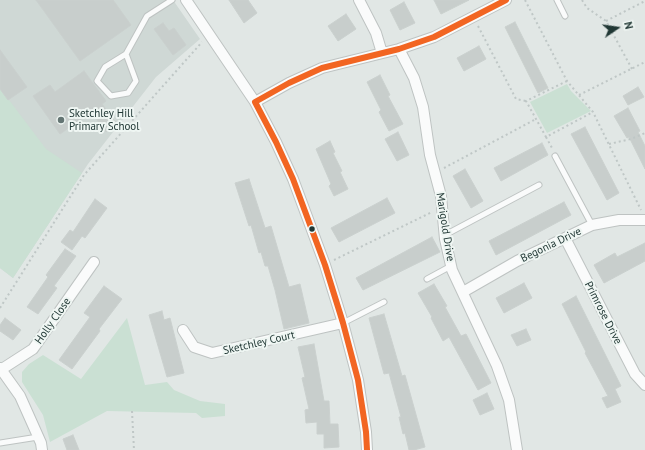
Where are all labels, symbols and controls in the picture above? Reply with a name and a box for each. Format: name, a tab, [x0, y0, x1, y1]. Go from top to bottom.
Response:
north arrow	[597, 8, 637, 48]
text: N	[621, 20, 636, 30]
place label: Sketchley Hill Primary School	[69, 107, 139, 133]
marker: Sketchley Hill Primary School	[56, 115, 66, 125]
street label: Marigold Drive	[433, 192, 457, 262]
unlabelled marker	[307, 224, 317, 234]
street label: Begonia Drive	[519, 225, 583, 265]
street label: Primrose Drive	[581, 279, 625, 347]
street label: Holly Close	[32, 295, 74, 347]
street label: Sketchley Court	[222, 328, 296, 358]

